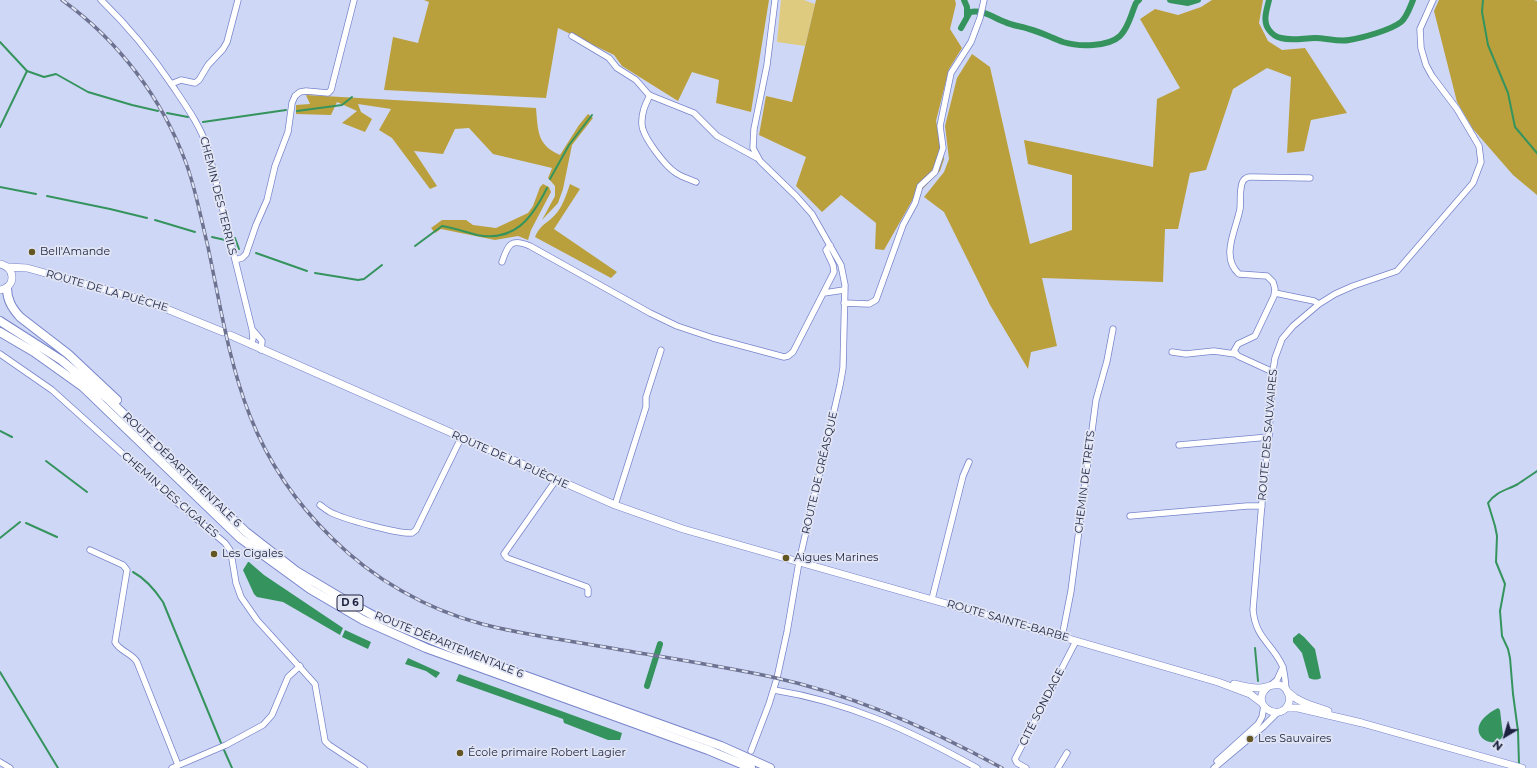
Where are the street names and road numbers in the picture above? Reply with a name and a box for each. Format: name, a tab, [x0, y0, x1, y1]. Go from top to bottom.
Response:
street label: CHEMIN DES TERRILS	[197, 135, 239, 257]
street label: ROUTE DE LA PUÈCHE	[44, 267, 170, 315]
street label: ROUTE DES SAUVAIRES	[1256, 369, 1280, 501]
street label: ROUTE DÉPARTEMENTALE 6	[120, 410, 244, 530]
street label: ROUTE DE GRÉASQUE	[799, 410, 841, 536]
street label: ROUTE DE LA PUÈCHE	[449, 428, 571, 492]
street label: CHEMIN DE TRETS	[1072, 430, 1098, 534]
street label: CHEMIN DES CIGALES	[119, 449, 221, 541]
road number: D 6	[337, 595, 363, 611]
street label: ROUTE SAINTE-BARBE	[945, 597, 1071, 645]
street label: ROUTE DÉPARTEMENTALE 6	[373, 609, 525, 681]
street label: CITÉ SONDAGE	[1017, 666, 1067, 748]

